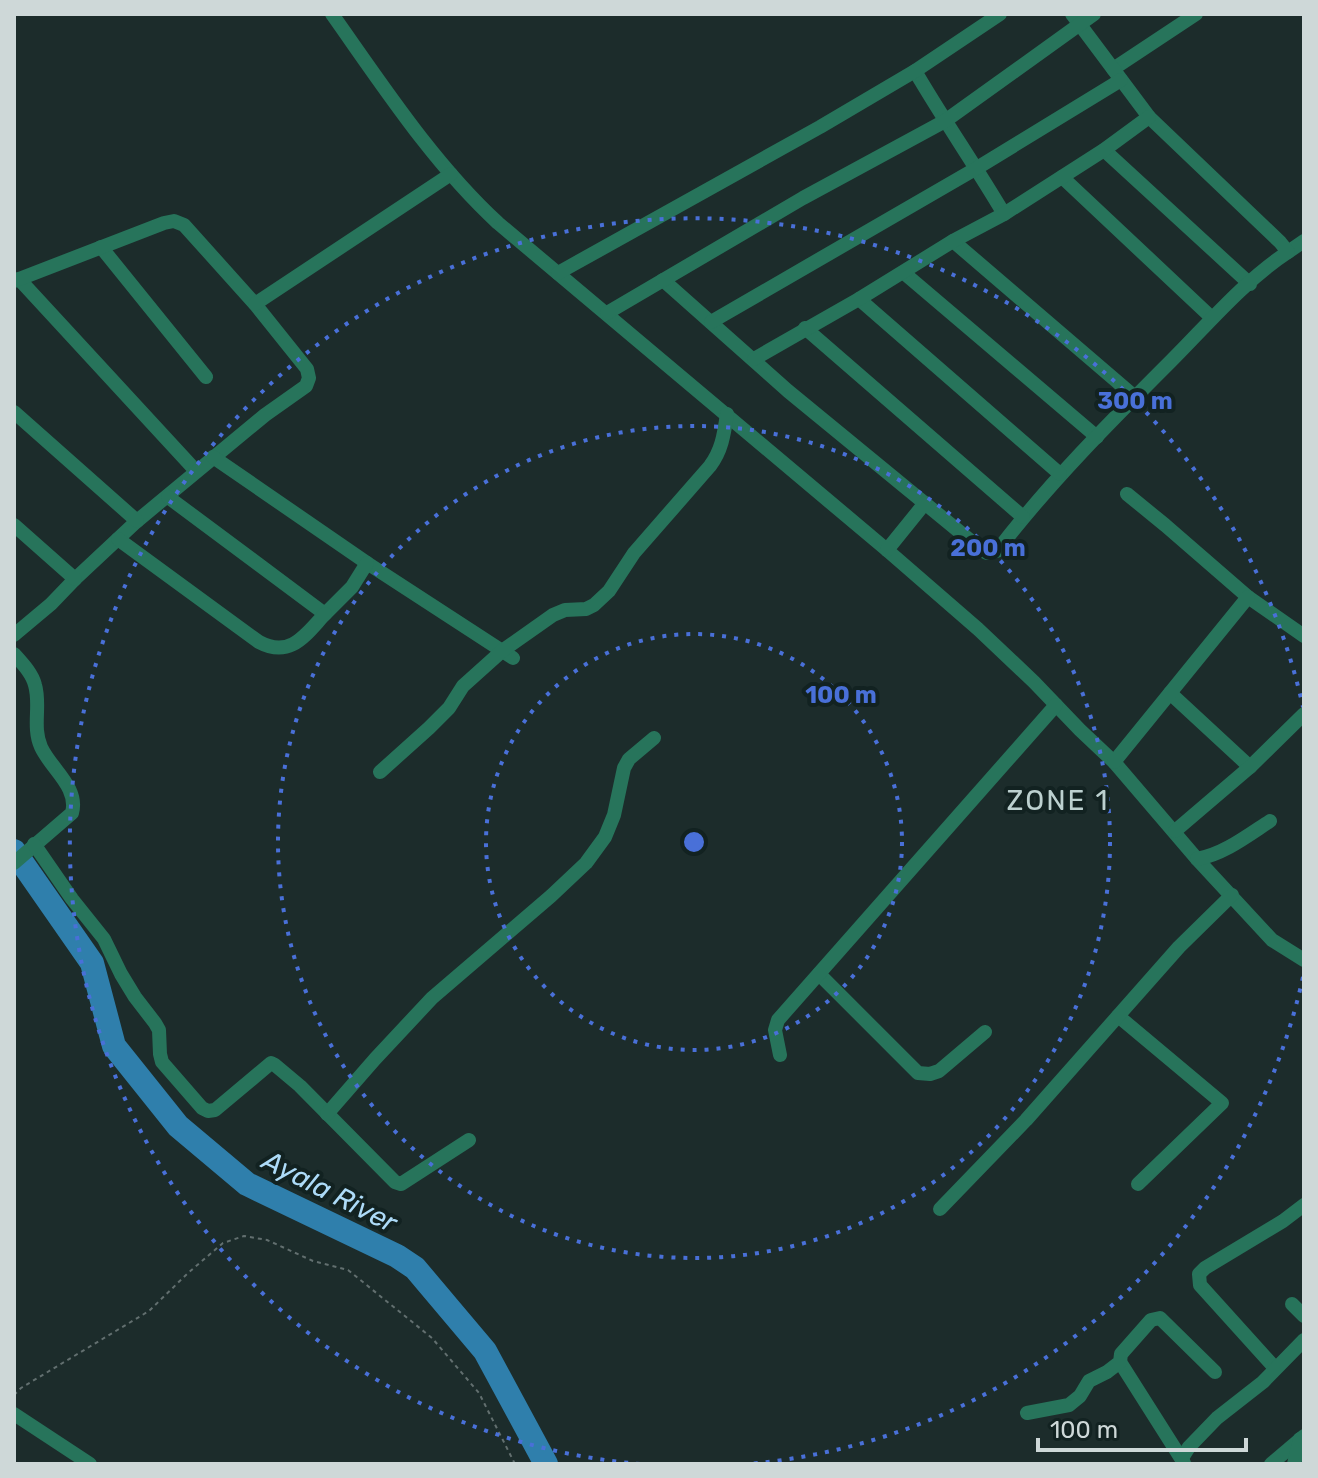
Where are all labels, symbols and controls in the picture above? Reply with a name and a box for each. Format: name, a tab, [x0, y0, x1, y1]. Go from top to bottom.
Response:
text: 300 m	[1097, 387, 1173, 415]
text: 200 m	[950, 534, 1026, 562]
text: 100 m	[805, 681, 877, 709]
district label: ZONE 1	[1007, 784, 1109, 817]
centre of rings	[680, 828, 708, 856]
water label: Ayala River	[255, 1143, 404, 1240]
scale bar	[1038, 1402, 1246, 1452]
text: 100 m	[1050, 1416, 1118, 1444]

